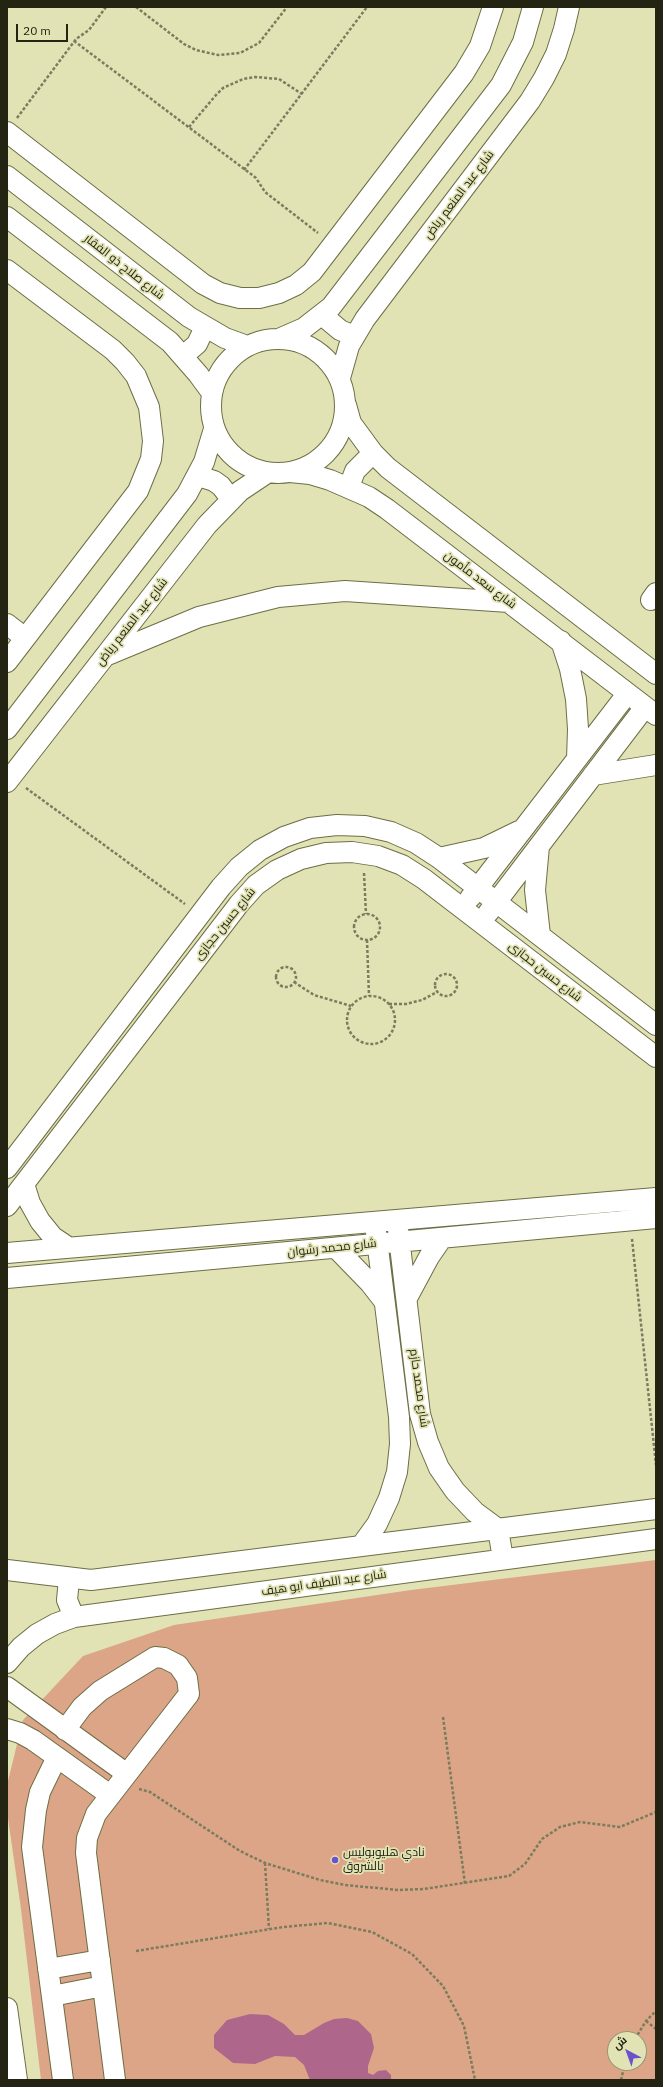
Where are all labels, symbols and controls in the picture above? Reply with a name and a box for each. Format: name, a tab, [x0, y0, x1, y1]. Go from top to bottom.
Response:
scale bar	[18, 16, 70, 42]
text: 20 m	[23, 23, 51, 38]
street label: شارع عبد المنعم رياض	[421, 148, 497, 242]
street label: شارع صلاح ذو الفقار	[81, 231, 167, 303]
street label: شارع سعد مأمون	[441, 548, 519, 612]
street label: شارع عبد المنعم رياض	[93, 575, 171, 669]
street label: شارع حسين حجازى	[191, 885, 259, 963]
street label: شارع حسين حجازى	[505, 939, 585, 1005]
street label: شارع محمد رشوان	[287, 1236, 377, 1260]
street label: شارع محمد حازم	[406, 1348, 432, 1428]
street label: شارع عبد اللطيف ابو هيف	[261, 1567, 387, 1599]
place label: نادي هليوبوليس بالشروق	[343, 1846, 425, 1874]
marker: نادي هليوبوليس بالشروق	[330, 1855, 340, 1865]
north arrow	[607, 2031, 647, 2071]
text: ش	[610, 2033, 630, 2053]

